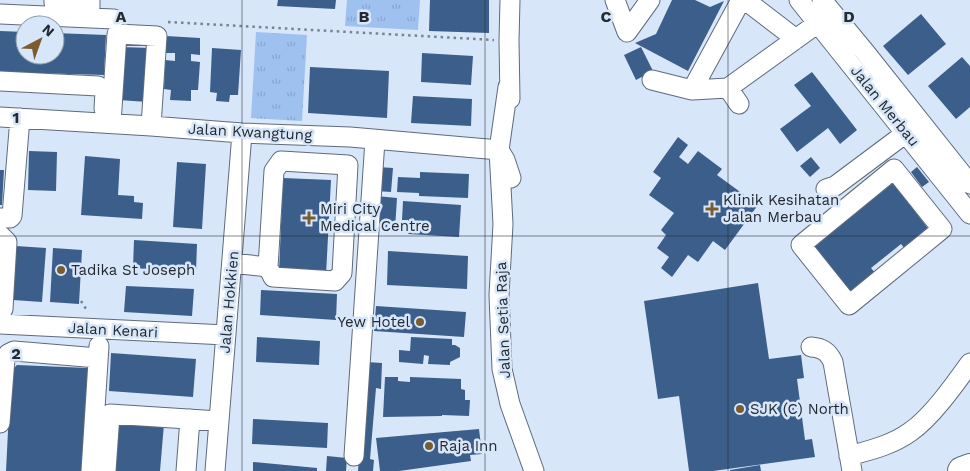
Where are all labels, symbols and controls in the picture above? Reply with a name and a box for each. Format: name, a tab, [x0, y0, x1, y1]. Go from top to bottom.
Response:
text: A	[116, 7, 127, 26]
text: B	[359, 7, 370, 26]
text: C	[601, 7, 612, 26]
text: D	[843, 7, 855, 26]
north arrow	[15, 15, 65, 65]
text: N	[39, 21, 58, 40]
street label: Jalan Merbau	[847, 62, 923, 150]
text: 1	[13, 108, 19, 127]
street label: Jalan Kwangtung	[187, 120, 313, 144]
place label: Klinik Kesihatan Jalan Merbau	[723, 191, 839, 226]
place label: Miri City Medical Centre	[320, 200, 430, 235]
marker: Klinik Kesihatan Jalan Merbau	[705, 202, 719, 216]
marker: Miri City Medical Centre	[302, 211, 316, 225]
street label: Jalan Hokkien	[216, 250, 242, 354]
place label: Tadika St Joseph	[71, 261, 195, 279]
street label: Jalan Setia Raja	[492, 261, 514, 379]
marker: Tadika St Joseph	[55, 264, 67, 276]
place label: Yew Hotel	[337, 313, 410, 331]
marker: Yew Hotel	[414, 316, 426, 328]
street label: Jalan Kenari	[68, 319, 158, 341]
text: 2	[11, 344, 21, 363]
place label: SJK (C) North	[750, 400, 849, 418]
marker: SJK (C) North	[734, 403, 746, 415]
place label: Raja Inn	[439, 437, 498, 455]
marker: Raja Inn	[423, 440, 435, 452]

